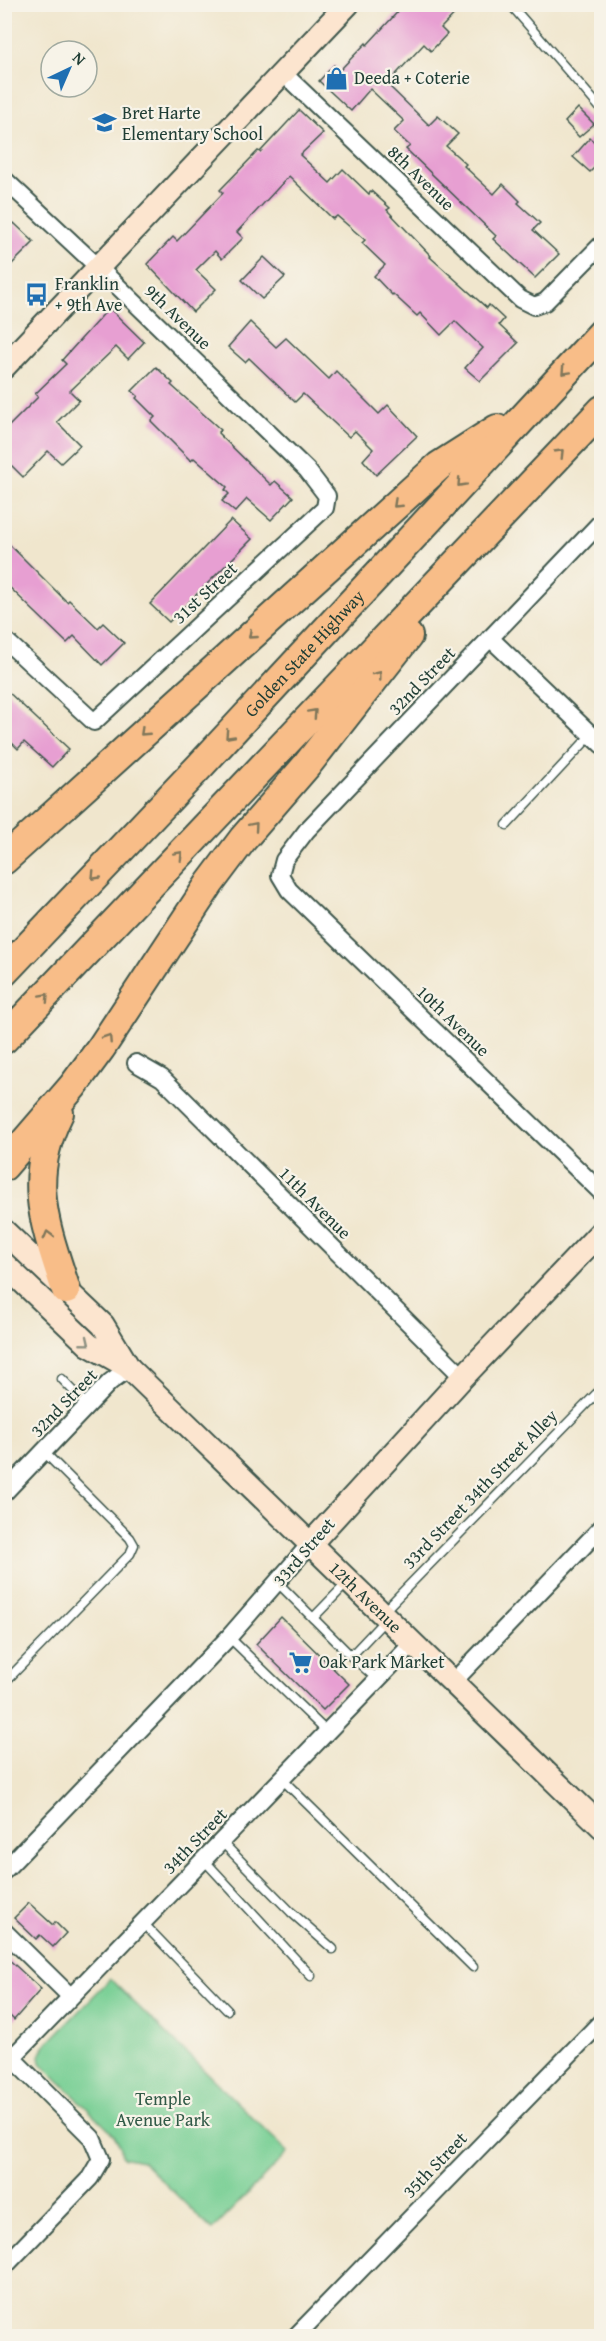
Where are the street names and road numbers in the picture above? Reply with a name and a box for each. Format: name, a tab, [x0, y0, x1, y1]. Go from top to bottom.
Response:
street label: 8th Avenue	[382, 139, 461, 217]
street label: 9th Avenue	[139, 278, 218, 356]
street label: 31st Street	[166, 555, 244, 630]
street label: Golden State Highway	[238, 583, 370, 723]
street label: 32nd Street	[382, 640, 462, 721]
street label: 10th Avenue	[410, 979, 496, 1063]
street label: 11th Avenue	[273, 1160, 358, 1245]
street label: 32nd Street	[24, 1362, 104, 1443]
street label: 33rd Street 34th Street Alley	[396, 1403, 563, 1575]
street label: 33rd Street	[266, 1511, 342, 1592]
street label: 12th Avenue	[323, 1555, 408, 1639]
street label: 34th Street	[156, 1801, 234, 1880]
street label: 35th Street	[396, 2125, 474, 2204]

